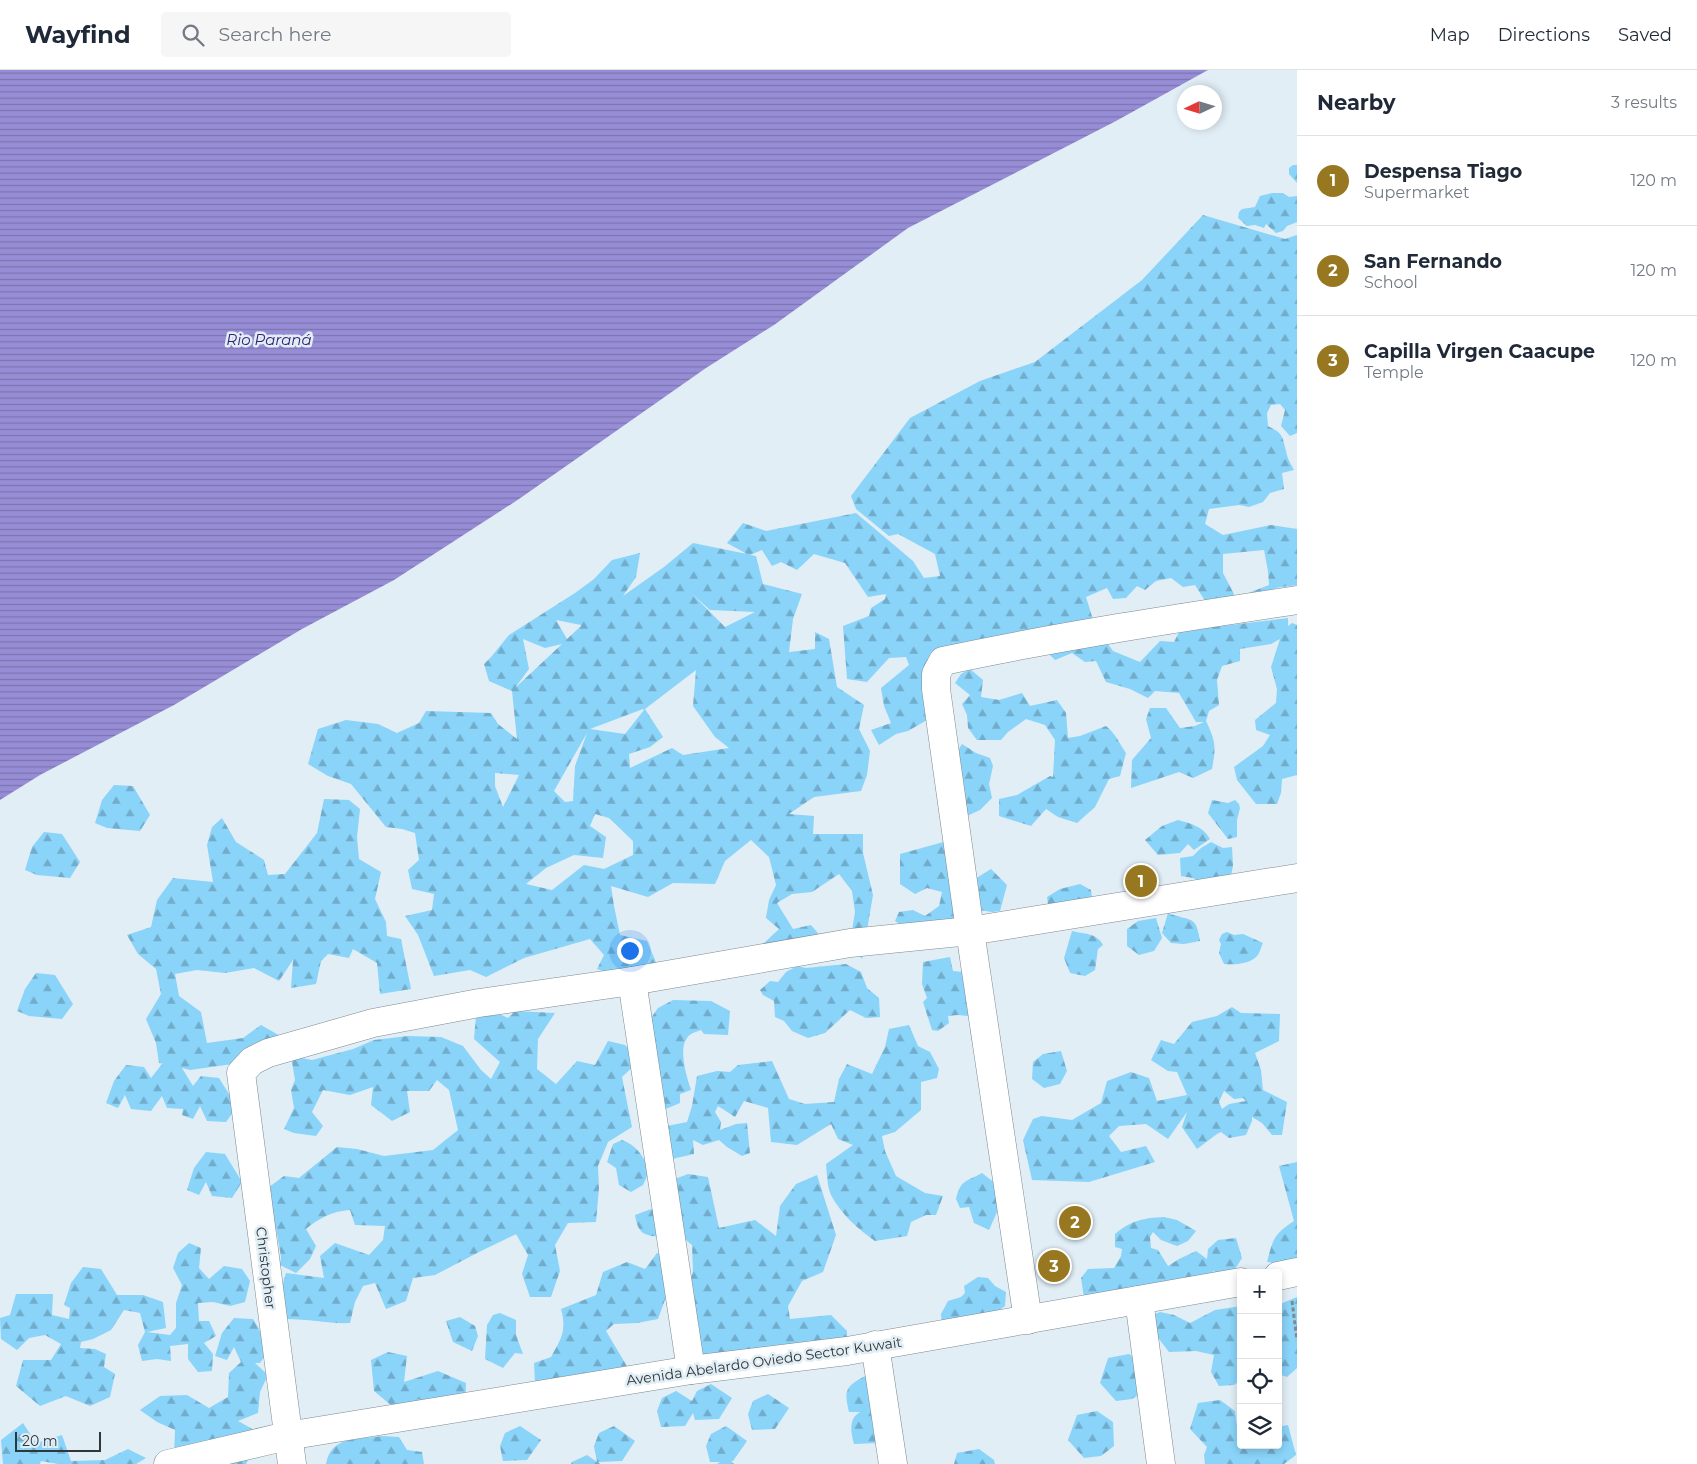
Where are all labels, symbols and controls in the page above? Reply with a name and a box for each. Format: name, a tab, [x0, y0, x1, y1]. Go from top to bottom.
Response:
search box	[161, 12, 511, 57]
text: Wayfind	[25, 20, 131, 49]
icon: search	[179, 21, 207, 49]
text: Search here	[219, 23, 332, 46]
text: Map	[1430, 24, 1470, 46]
text: Directions	[1498, 24, 1590, 46]
text: Saved	[1618, 24, 1672, 46]
north arrow	[1177, 85, 1222, 130]
text: Nearby	[1317, 90, 1396, 115]
text: 3 results	[1611, 93, 1677, 112]
text: Despensa Tiago	[1364, 160, 1522, 183]
text: 1	[1330, 171, 1336, 190]
text: 120 m	[1630, 171, 1677, 190]
text: Supermarket	[1364, 183, 1470, 202]
text: San Fernando	[1364, 250, 1502, 273]
text: 2	[1328, 261, 1338, 280]
text: 120 m	[1630, 261, 1677, 280]
text: School	[1364, 273, 1418, 292]
water label: Rio Paraná	[226, 330, 312, 349]
text: Capilla Virgen Caacupe	[1364, 340, 1595, 363]
text: 3	[1328, 351, 1338, 370]
text: 120 m	[1630, 351, 1677, 370]
text: Temple	[1364, 363, 1424, 382]
pin: 1	[1125, 862, 1157, 900]
your location	[617, 938, 643, 964]
pin: 2	[1059, 1203, 1091, 1241]
street label: Christopher	[252, 1226, 280, 1311]
pin: 3	[1038, 1247, 1070, 1285]
map controls	[1237, 1269, 1282, 1449]
button: +	[1237, 1269, 1282, 1314]
button: −	[1237, 1314, 1282, 1359]
street label: Avenida Abelardo Oviedo Sector Kuwait	[625, 1333, 903, 1389]
button: locate	[1237, 1359, 1282, 1404]
button: layers	[1237, 1404, 1282, 1449]
scale bar	[15, 1429, 101, 1452]
text: 20 m	[22, 1432, 58, 1450]

